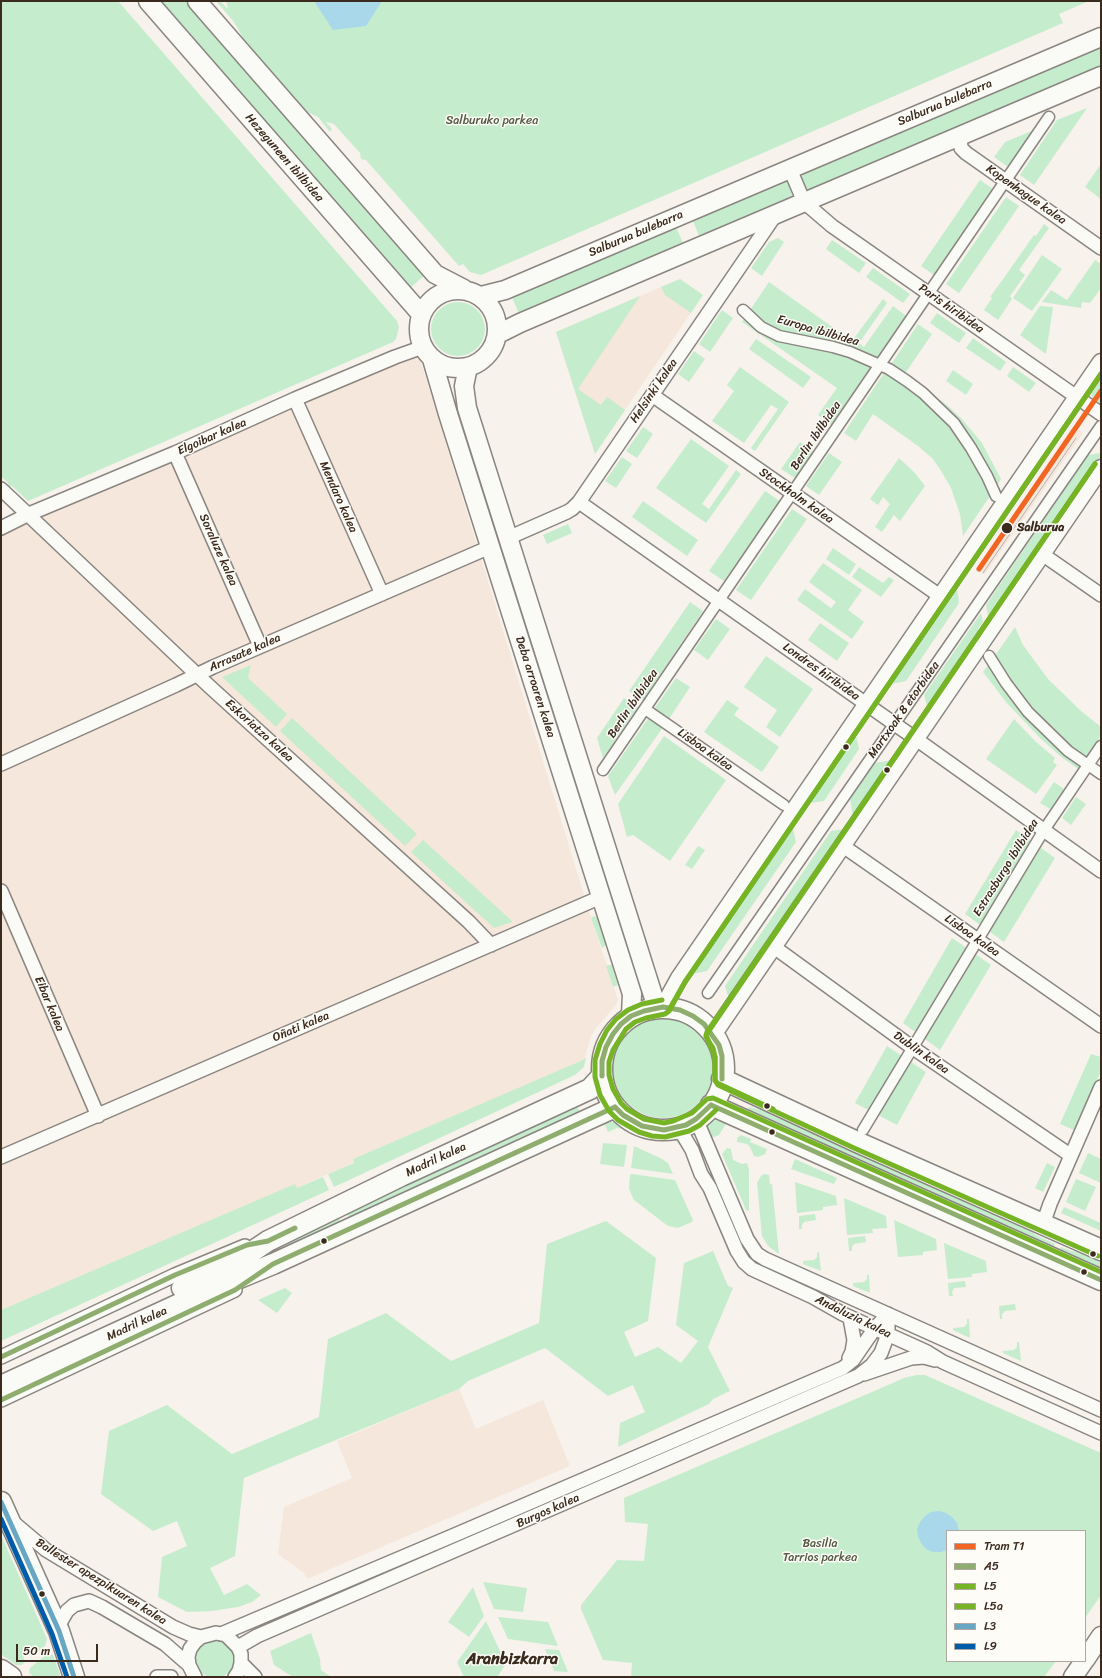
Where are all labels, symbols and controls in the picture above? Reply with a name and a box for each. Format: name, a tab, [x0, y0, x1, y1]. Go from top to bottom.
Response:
street label: Salburua bulebarra	[896, 77, 994, 129]
street label: Hezeguneen ibilbidea	[242, 111, 326, 205]
park label: Salburuko parkea	[446, 114, 538, 128]
street label: Kopenhague kalea	[983, 162, 1069, 228]
street label: Salburua bulebarra	[587, 208, 685, 260]
street label: Paris hiribidea	[916, 281, 986, 337]
street label: Europa ibilbidea	[775, 312, 861, 350]
street label: Helsinki kalea	[627, 356, 681, 426]
street label: Berlin ibilbidea	[788, 399, 844, 473]
street label: Elgoibar kalea	[175, 415, 249, 459]
street label: Mendaro kalea	[316, 459, 360, 535]
street label: Stockholm kalea	[756, 465, 836, 527]
street label: Soraluze kalea	[196, 512, 240, 588]
marker: Salburua	[1000, 521, 1014, 535]
place label: Salburua	[1017, 521, 1064, 535]
street label: Arrasate kalea	[207, 631, 283, 675]
street label: Deba arroaren kalea	[512, 634, 558, 740]
street label: Londres hiribidea	[780, 640, 862, 704]
street label: Martxoak 8 etorbidea	[865, 659, 943, 761]
street label: Berlin ibilbidea	[605, 667, 661, 741]
street label: Eskoriatza kalea	[222, 697, 296, 765]
street label: Lisboa kalea	[675, 726, 735, 774]
unlabelled marker	[841, 742, 851, 752]
unlabelled marker	[882, 765, 892, 775]
street label: Estrasburgo ibilbidea	[970, 817, 1042, 919]
street label: Lisboa kalea	[942, 912, 1002, 960]
street label: Eibar kalea	[31, 974, 67, 1034]
street label: Oñati kalea	[271, 1009, 331, 1045]
street label: Dublin kalea	[890, 1029, 952, 1077]
unlabelled marker	[762, 1101, 772, 1111]
unlabelled marker	[767, 1127, 777, 1137]
street label: Madril kalea	[404, 1140, 468, 1180]
unlabelled marker	[319, 1236, 329, 1246]
unlabelled marker	[1088, 1249, 1098, 1259]
unlabelled marker	[1079, 1267, 1089, 1277]
street label: Andaluzia kalea	[813, 1292, 893, 1342]
street label: Madril kalea	[105, 1304, 169, 1344]
street label: Burgos kalea	[514, 1491, 582, 1531]
legend	[946, 1530, 1086, 1662]
text: Tram T1	[984, 1535, 1024, 1557]
street label: Ballester apezpikuaren kalea	[33, 1536, 169, 1628]
park label: Basilia Tarrios parkea	[783, 1537, 857, 1565]
text: A5	[984, 1555, 999, 1577]
text: L5	[984, 1575, 997, 1597]
unlabelled marker	[37, 1589, 47, 1599]
text: L5a	[984, 1595, 1003, 1617]
text: L3	[984, 1615, 996, 1637]
text: L9	[984, 1635, 997, 1657]
scale bar	[18, 1636, 100, 1662]
text: 50 m	[23, 1640, 50, 1662]
district label: Aranbizkarra	[466, 1650, 558, 1670]

